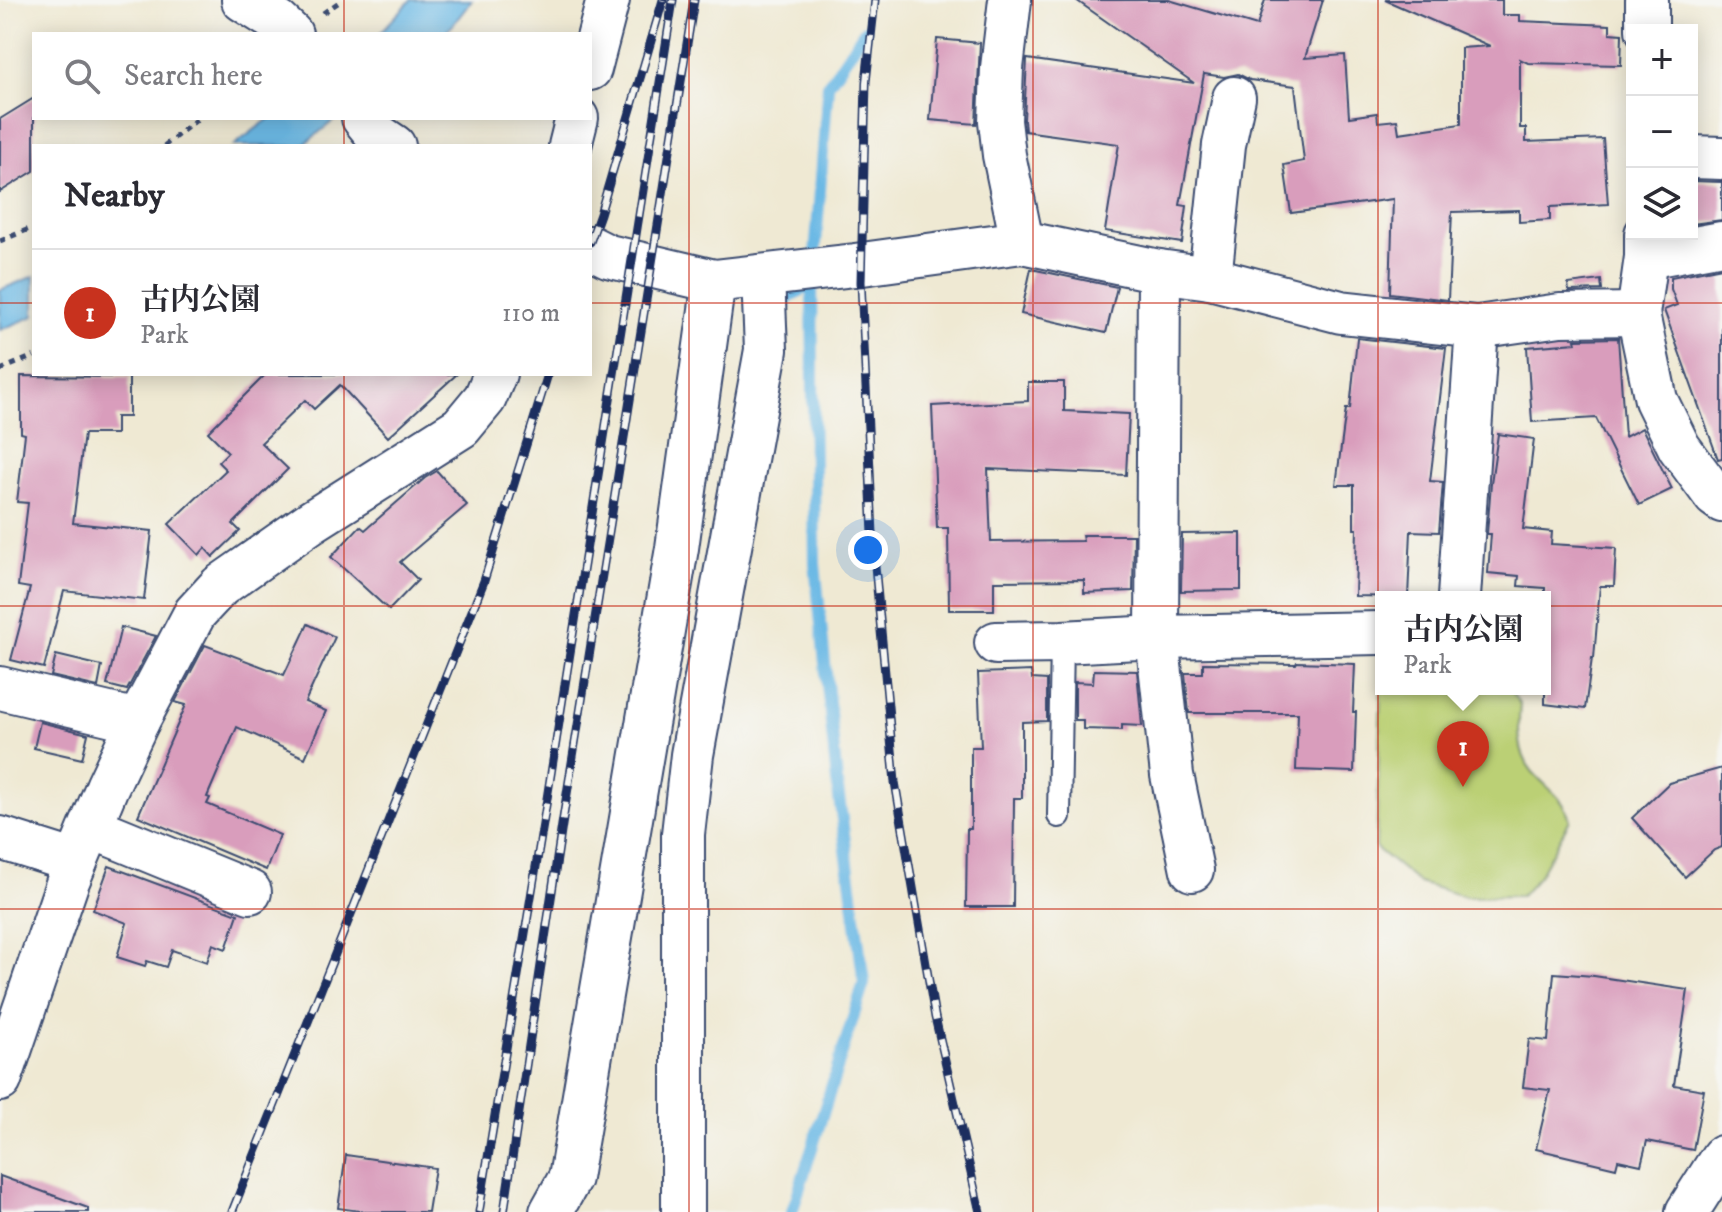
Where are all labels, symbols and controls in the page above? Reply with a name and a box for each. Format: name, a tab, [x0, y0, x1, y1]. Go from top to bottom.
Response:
map controls	[1626, 24, 1698, 240]
button: +	[1626, 24, 1698, 96]
search box	[32, 32, 592, 120]
icon: search	[60, 54, 104, 98]
text: Search here	[124, 58, 263, 95]
button: −	[1626, 96, 1698, 168]
button: layers	[1626, 168, 1698, 240]
text: Nearby	[64, 175, 165, 217]
text: 古内公園	[140, 282, 260, 319]
text: 1	[85, 297, 95, 330]
text: 110 m	[502, 297, 560, 330]
text: Park	[140, 319, 189, 352]
your location	[848, 530, 888, 570]
popup	[1375, 591, 1551, 695]
text: 古内公園	[1403, 612, 1523, 649]
text: Park	[1403, 649, 1452, 682]
pin: 1	[1437, 721, 1489, 787]

